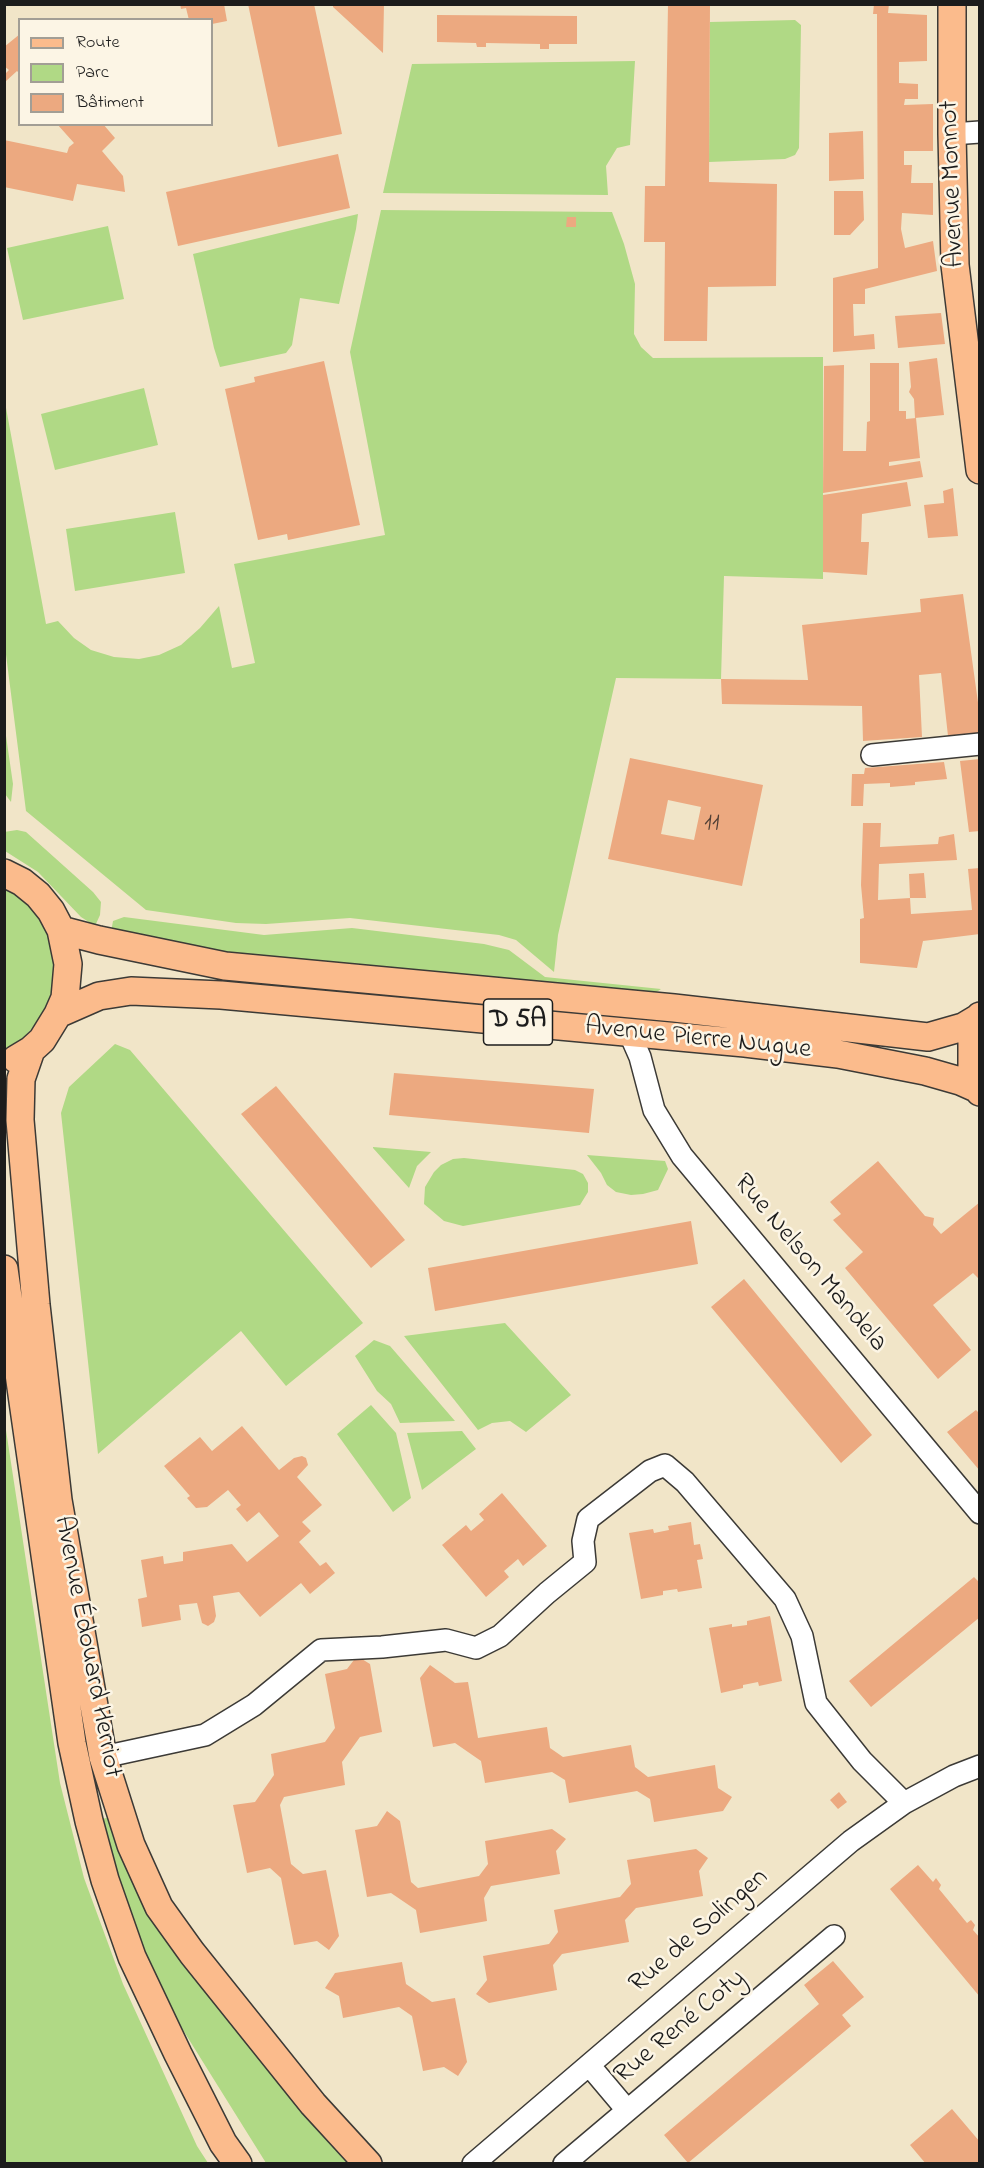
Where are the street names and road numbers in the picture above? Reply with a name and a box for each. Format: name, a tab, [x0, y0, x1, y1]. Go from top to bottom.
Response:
street label: Avenue Monnot	[935, 100, 973, 268]
road number: D 5A	[484, 999, 552, 1045]
street label: Avenue Pierre Nugue	[583, 1012, 813, 1068]
street label: Rue Nelson Mandela	[725, 1168, 893, 1360]
street label: Avenue Édouard Herriot	[45, 1513, 127, 1781]
street label: Rue de Solingen	[624, 1863, 776, 2001]
street label: Rue René Coty	[609, 1964, 753, 2092]

